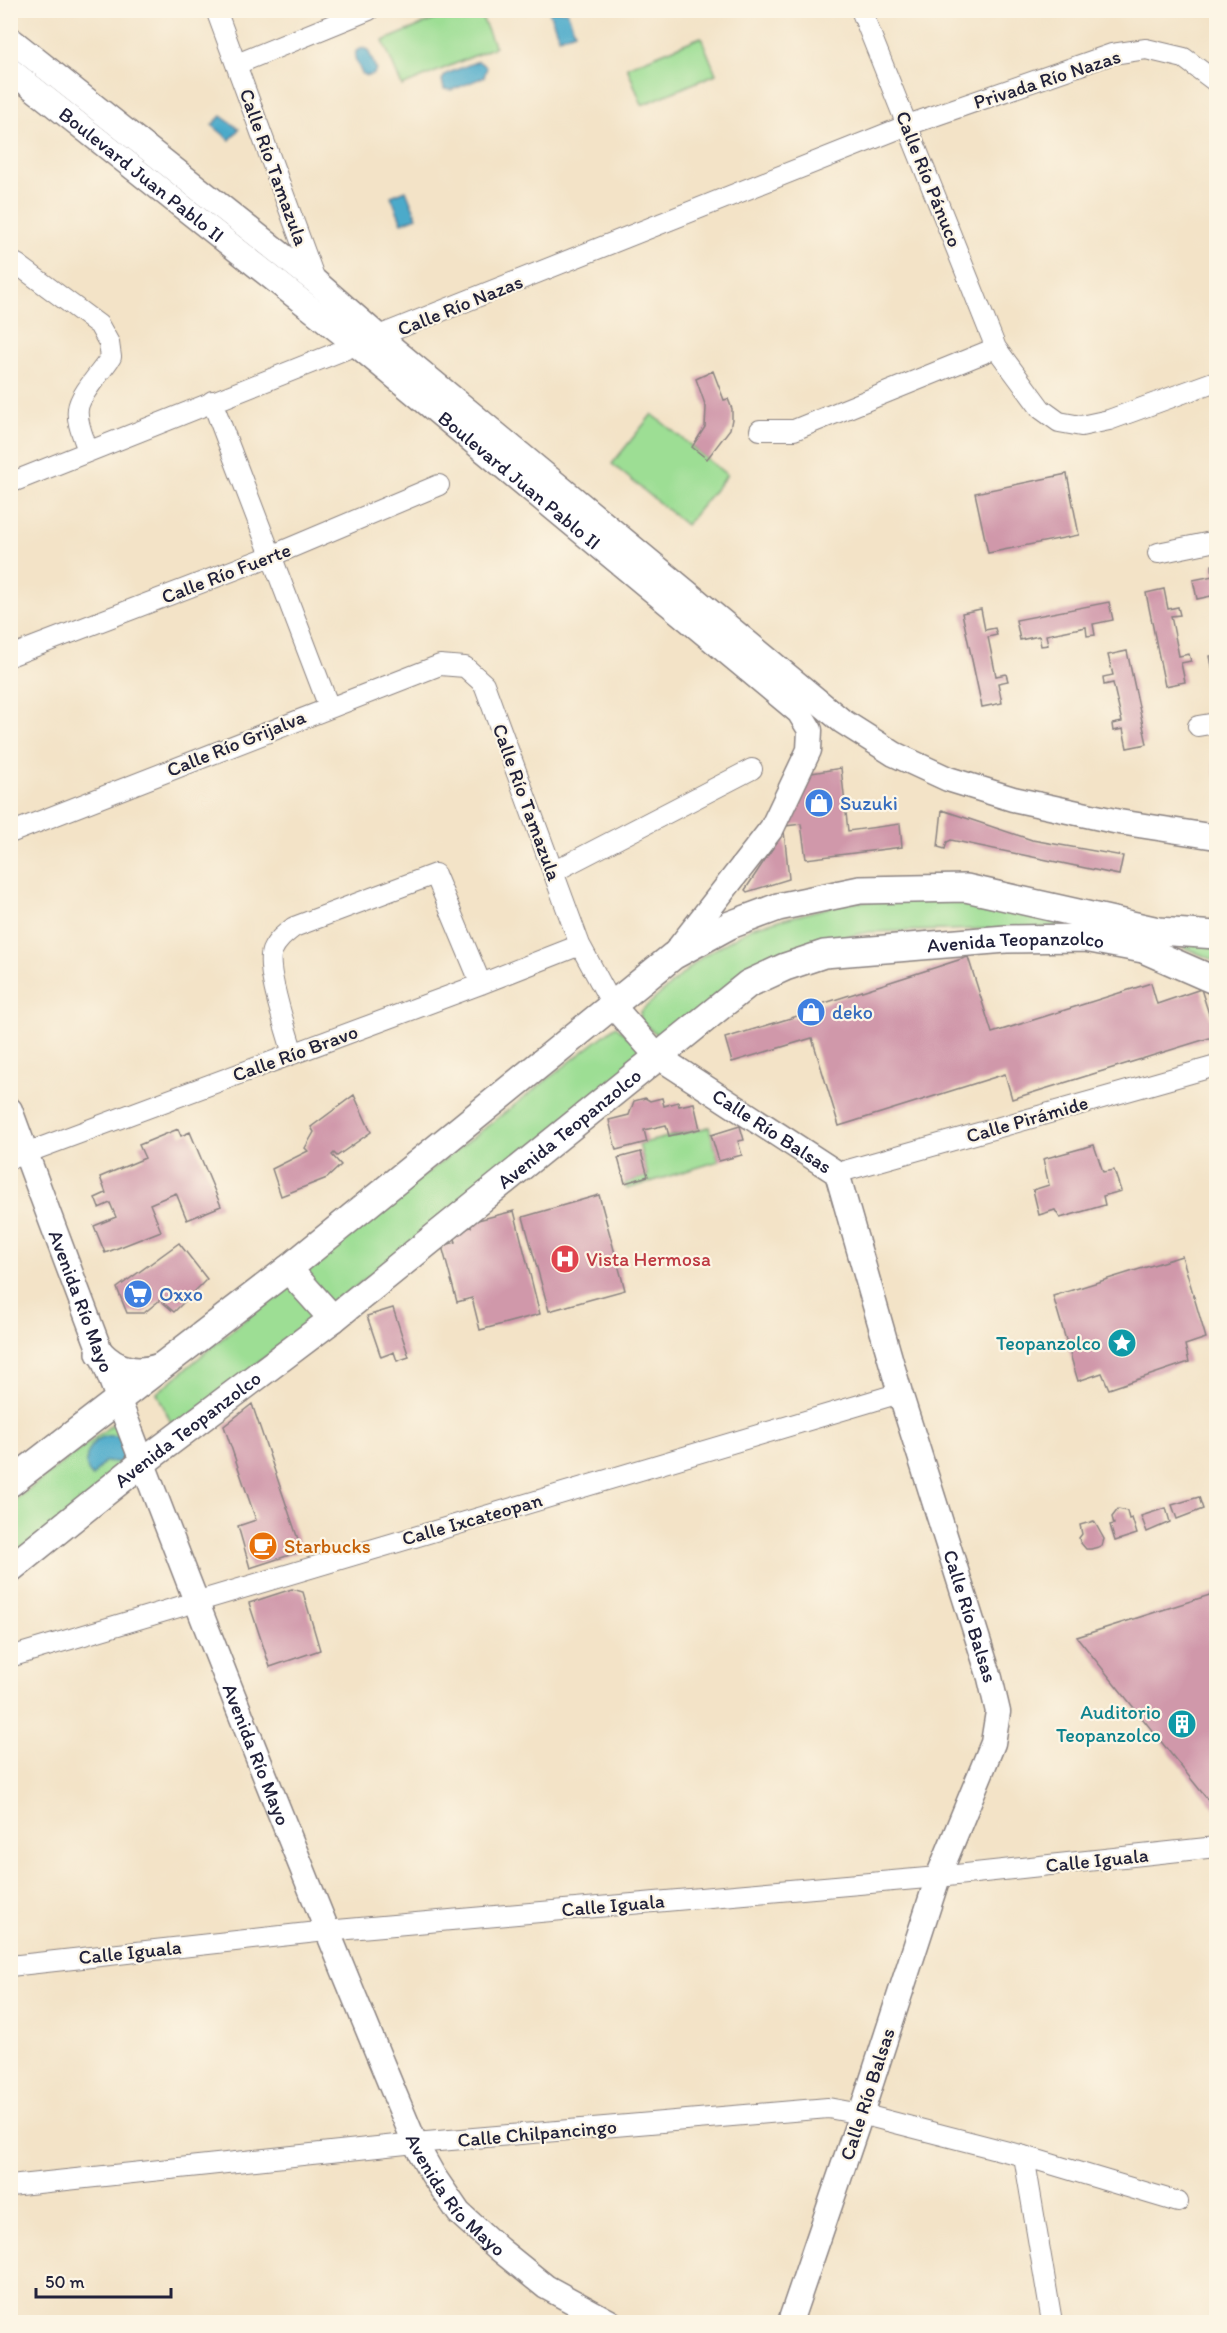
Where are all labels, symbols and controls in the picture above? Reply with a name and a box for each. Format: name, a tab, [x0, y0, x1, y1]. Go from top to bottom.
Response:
street label: Privada Río Nazas	[970, 44, 1124, 114]
street label: Calle Río Tamazula	[234, 85, 314, 249]
street label: Boulevard Juan Pablo II	[54, 102, 229, 247]
street label: Calle Río Pánuco	[891, 108, 967, 250]
street label: Calle Río Nazas	[394, 269, 526, 341]
street label: Boulevard Juan Pablo II	[433, 406, 606, 554]
street label: Calle Río Fuerte	[158, 537, 294, 609]
street label: Calle Río Grijalva	[163, 704, 310, 782]
street label: Calle Río Tamazula	[487, 720, 567, 884]
shop icon: Suzuki	[803, 787, 835, 819]
place label: Suzuki	[840, 791, 898, 815]
street label: Avenida Teopanzolco	[926, 926, 1107, 957]
shop icon: deko	[795, 996, 827, 1028]
place label: deko	[832, 1000, 873, 1024]
street label: Calle Río Bravo	[229, 1019, 361, 1087]
street label: Avenida Teopanzolco	[492, 1063, 646, 1194]
street label: Calle Río Balsas	[708, 1083, 837, 1178]
street label: Calle Pirámide	[963, 1090, 1091, 1148]
street label: Avenida Río Mayo	[44, 1227, 119, 1376]
hospital icon: Vista Hermosa	[549, 1243, 581, 1275]
place label: Vista Hermosa	[586, 1247, 711, 1271]
supermarket icon: Oxxo	[122, 1278, 154, 1310]
place label: Oxxo	[159, 1282, 203, 1306]
place icon: Teopanzolco	[1106, 1327, 1138, 1359]
place label: Teopanzolco	[996, 1331, 1101, 1355]
street label: Avenida Teopanzolco	[109, 1366, 266, 1493]
street label: Calle Ixcateopan	[399, 1487, 545, 1551]
cafe icon: Starbucks	[247, 1530, 279, 1562]
place label: Starbucks	[284, 1534, 371, 1558]
street label: Calle Río Balsas	[938, 1547, 1003, 1685]
street label: Avenida Río Mayo	[218, 1680, 295, 1829]
place label: Auditorio Teopanzolco	[1056, 1700, 1161, 1747]
building icon: Auditorio Teopanzolco	[1166, 1708, 1198, 1740]
street label: Calle Iguala	[1044, 1843, 1150, 1877]
street label: Calle Iguala	[560, 1889, 666, 1921]
street label: Calle Iguala	[77, 1935, 183, 1969]
street label: Calle Río Balsas	[834, 2025, 900, 2163]
street label: Calle Chilpancingo	[456, 2114, 618, 2152]
street label: Avenida Río Mayo	[401, 2130, 511, 2261]
scale bar	[36, 2261, 171, 2299]
text: 50 m	[45, 2271, 85, 2293]

